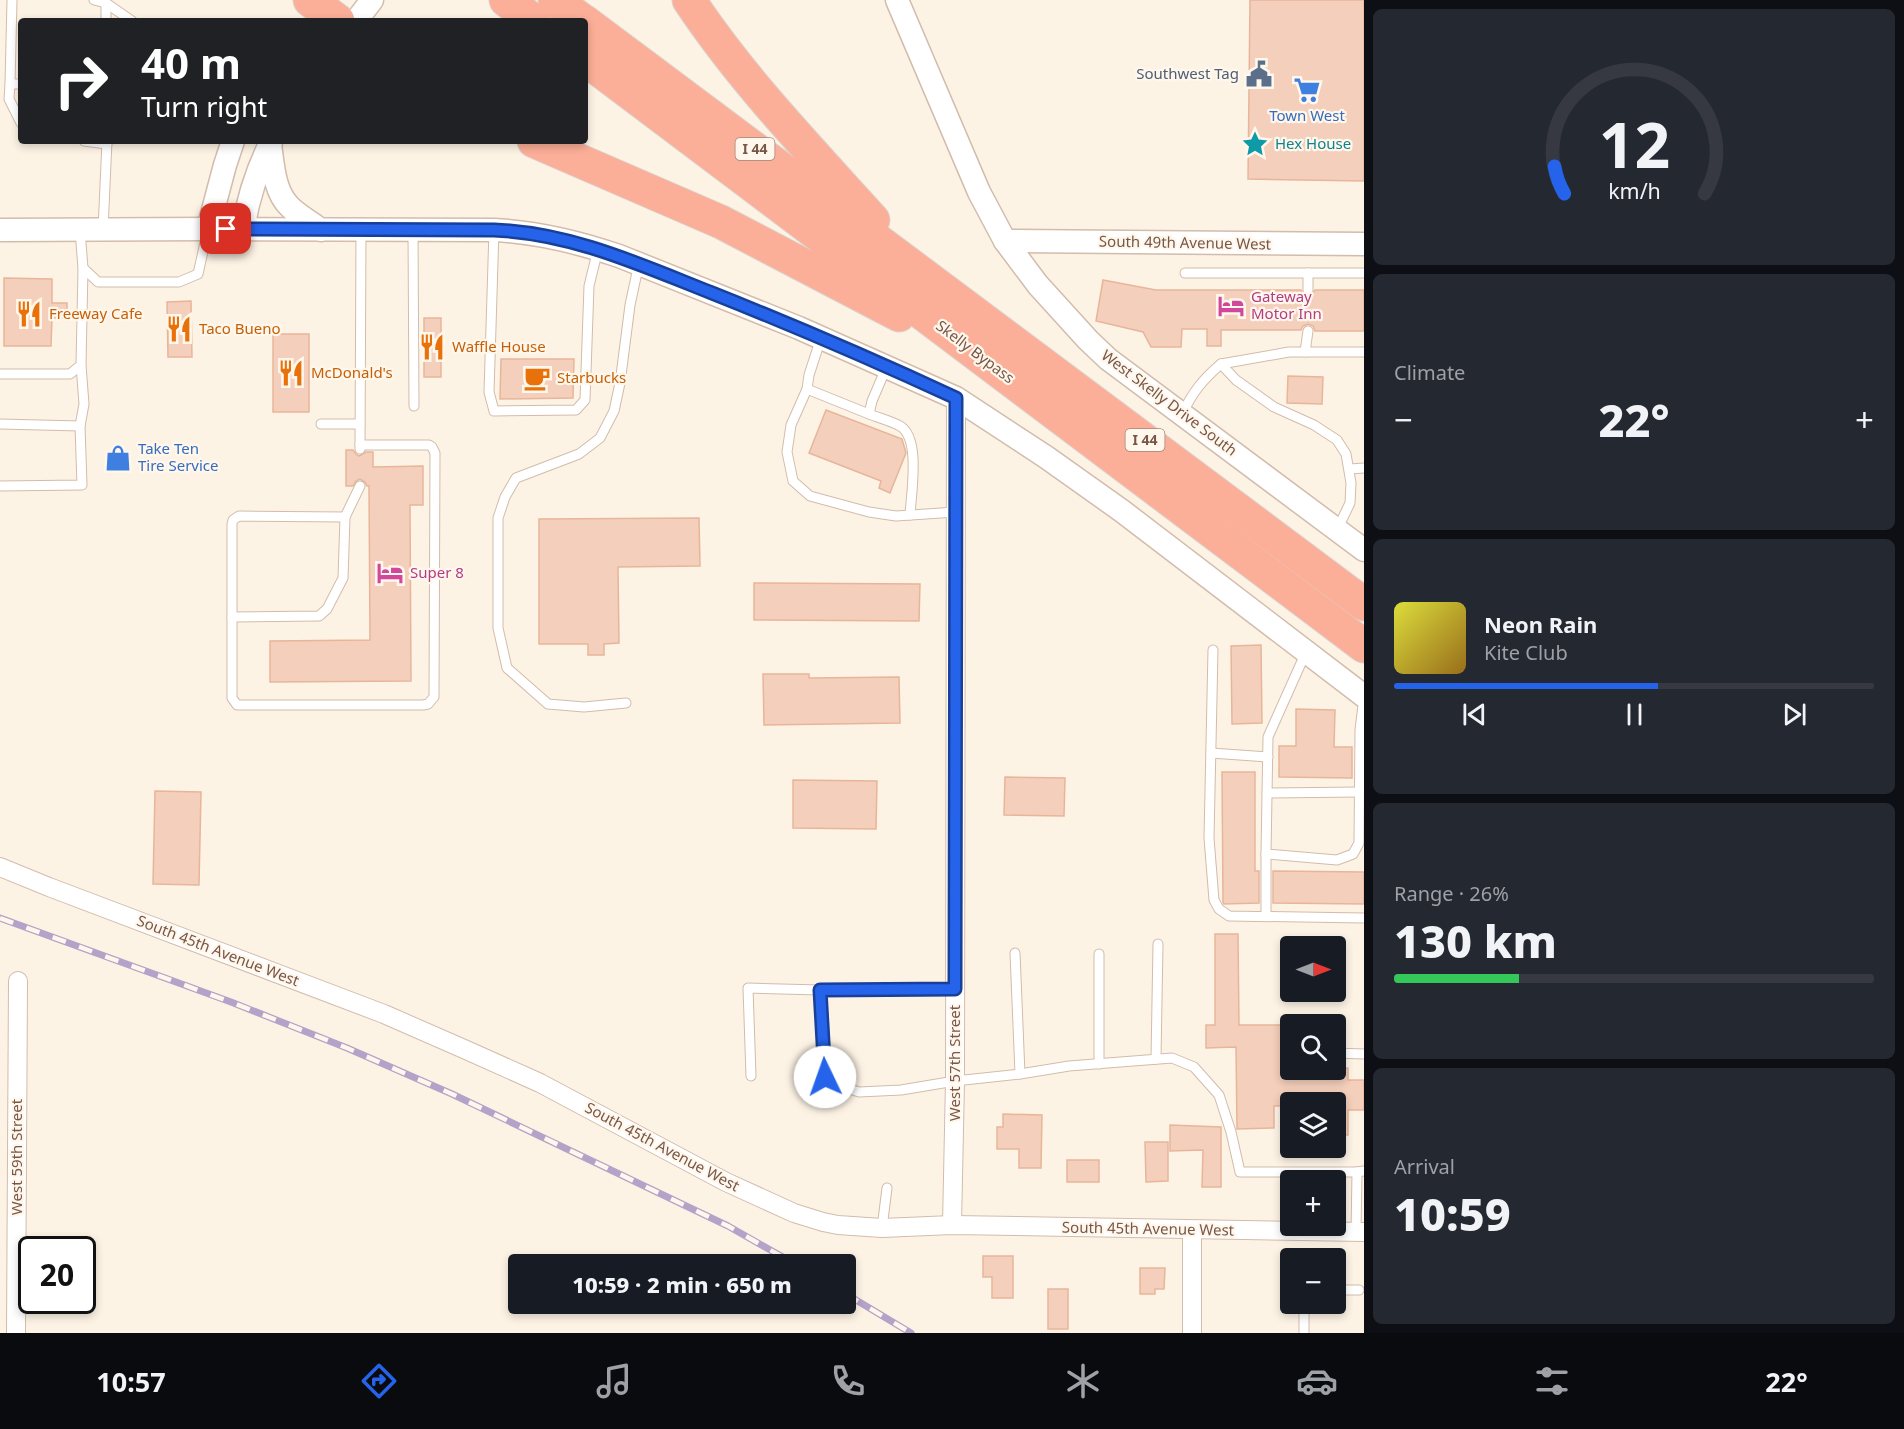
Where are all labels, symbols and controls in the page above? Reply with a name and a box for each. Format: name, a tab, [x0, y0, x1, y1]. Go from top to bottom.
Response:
text: 40 m	[141, 34, 241, 91]
icon: right	[42, 42, 120, 120]
public building icon: Southwest Tag	[1244, 59, 1274, 89]
place label: Southwest Tag	[1136, 63, 1239, 83]
supermarket icon: Town West	[1292, 75, 1322, 105]
text: Turn right	[141, 88, 267, 125]
text: 12	[1598, 101, 1670, 186]
place label: Town West	[1269, 105, 1345, 125]
place icon: Hex House	[1240, 129, 1270, 159]
place label: Hex House	[1275, 133, 1351, 153]
road number: I 44	[736, 138, 774, 160]
text: km/h	[1608, 176, 1660, 205]
pin	[200, 203, 251, 254]
icon: arrive	[209, 212, 242, 245]
street label: South 49th Avenue West	[1099, 230, 1272, 254]
place label: Gateway Motor Inn	[1251, 286, 1322, 323]
hotel icon: Gateway Motor Inn	[1216, 291, 1246, 321]
restaurant icon: Freeway Cafe	[14, 299, 44, 329]
place label: Freeway Cafe	[49, 303, 143, 323]
restaurant icon: Taco Bueno	[164, 314, 194, 344]
street label: Skelly Bypass	[932, 315, 1019, 387]
place label: Taco Bueno	[199, 318, 281, 338]
restaurant icon: Waffle House	[417, 332, 447, 362]
place label: Waffle House	[452, 336, 546, 356]
street label: West Skelly Drive South	[1098, 345, 1241, 460]
restaurant icon: McDonald's	[276, 358, 306, 388]
text: Climate	[1394, 359, 1465, 386]
place label: McDonald's	[311, 362, 393, 382]
cafe icon: Starbucks	[522, 363, 552, 393]
place label: Starbucks	[557, 367, 626, 387]
text: 22°	[1598, 389, 1670, 450]
text: −	[1394, 397, 1413, 442]
text: +	[1855, 397, 1874, 442]
road number: I 44	[1126, 429, 1164, 451]
place label: Take Ten Tire Service	[138, 438, 219, 475]
shop icon: Take Ten Tire Service	[103, 443, 133, 473]
hotel icon: Super 8	[375, 558, 405, 588]
place label: Super 8	[410, 562, 464, 582]
text: Neon Rain	[1484, 609, 1597, 639]
text: Kite Club	[1484, 639, 1568, 666]
icon: previous	[1458, 698, 1491, 731]
icon: pause	[1618, 698, 1651, 731]
icon: next	[1778, 698, 1811, 731]
text: Range · 26%	[1394, 880, 1509, 907]
street label: South 45th Avenue West	[134, 910, 303, 990]
text: 130 km	[1394, 910, 1557, 971]
north arrow	[1280, 936, 1346, 1002]
map controls	[1280, 936, 1346, 1314]
street label: West 57th Street	[944, 1004, 964, 1121]
button: search	[1280, 1014, 1346, 1080]
position arrow	[793, 1045, 857, 1109]
button: layers	[1280, 1092, 1346, 1158]
street label: South 45th Avenue West	[582, 1097, 744, 1196]
street label: West 59th Street	[6, 1098, 26, 1215]
text: Arrival	[1394, 1153, 1455, 1180]
button: +	[1280, 1170, 1346, 1236]
text: 10:59	[1394, 1183, 1511, 1244]
street label: South 45th Avenue West	[1062, 1216, 1235, 1240]
speed limit sign: 20	[18, 1236, 96, 1314]
button: −	[1280, 1248, 1346, 1314]
text: 10:59 · 2 min · 650 m	[572, 1269, 792, 1299]
icon: directions	[358, 1360, 400, 1402]
icon: music	[593, 1360, 635, 1402]
icon: phone	[827, 1360, 869, 1402]
icon: climate	[1062, 1360, 1104, 1402]
icon: car	[1296, 1360, 1338, 1402]
icon: filters	[1531, 1360, 1573, 1402]
text: 10:57	[96, 1363, 166, 1400]
text: 22°	[1765, 1363, 1808, 1400]

